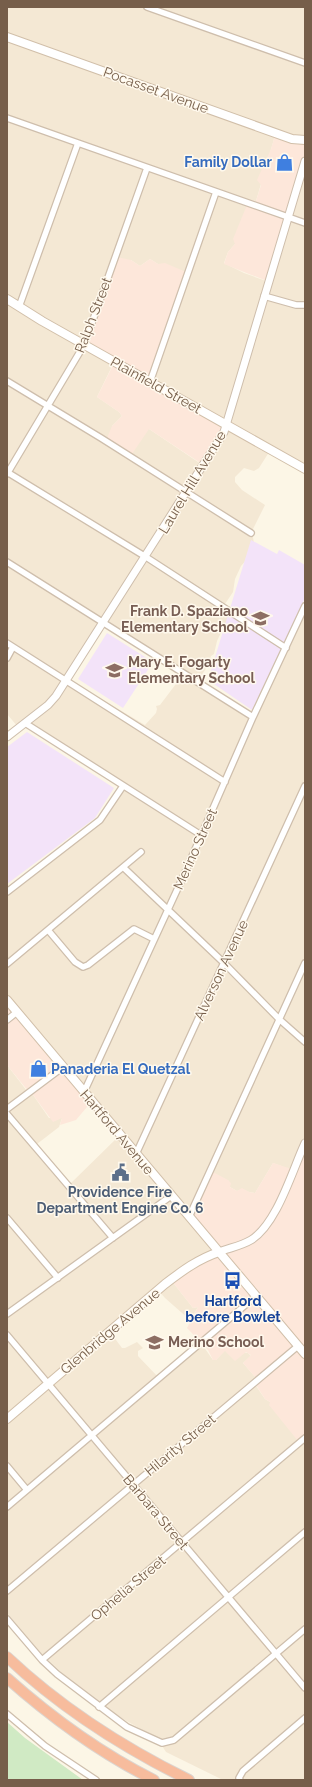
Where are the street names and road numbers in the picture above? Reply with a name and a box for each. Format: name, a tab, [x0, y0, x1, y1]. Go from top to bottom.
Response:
street label: Pocasset Avenue	[101, 64, 211, 116]
street label: Ralph Street	[71, 275, 115, 355]
street label: Plainfield Street	[108, 353, 205, 417]
street label: Laurel Hill Avenue	[155, 428, 229, 536]
street label: Merino Street	[170, 806, 220, 892]
street label: Alverson Avenue	[191, 917, 251, 1023]
street label: Hartford Avenue	[77, 1086, 157, 1178]
street label: Glenbridge Avenue	[57, 1285, 163, 1377]
street label: Hilarity Street	[142, 1411, 219, 1479]
street label: Barbara Street	[120, 1471, 192, 1553]
street label: Ophelia Street	[87, 1552, 169, 1624]

